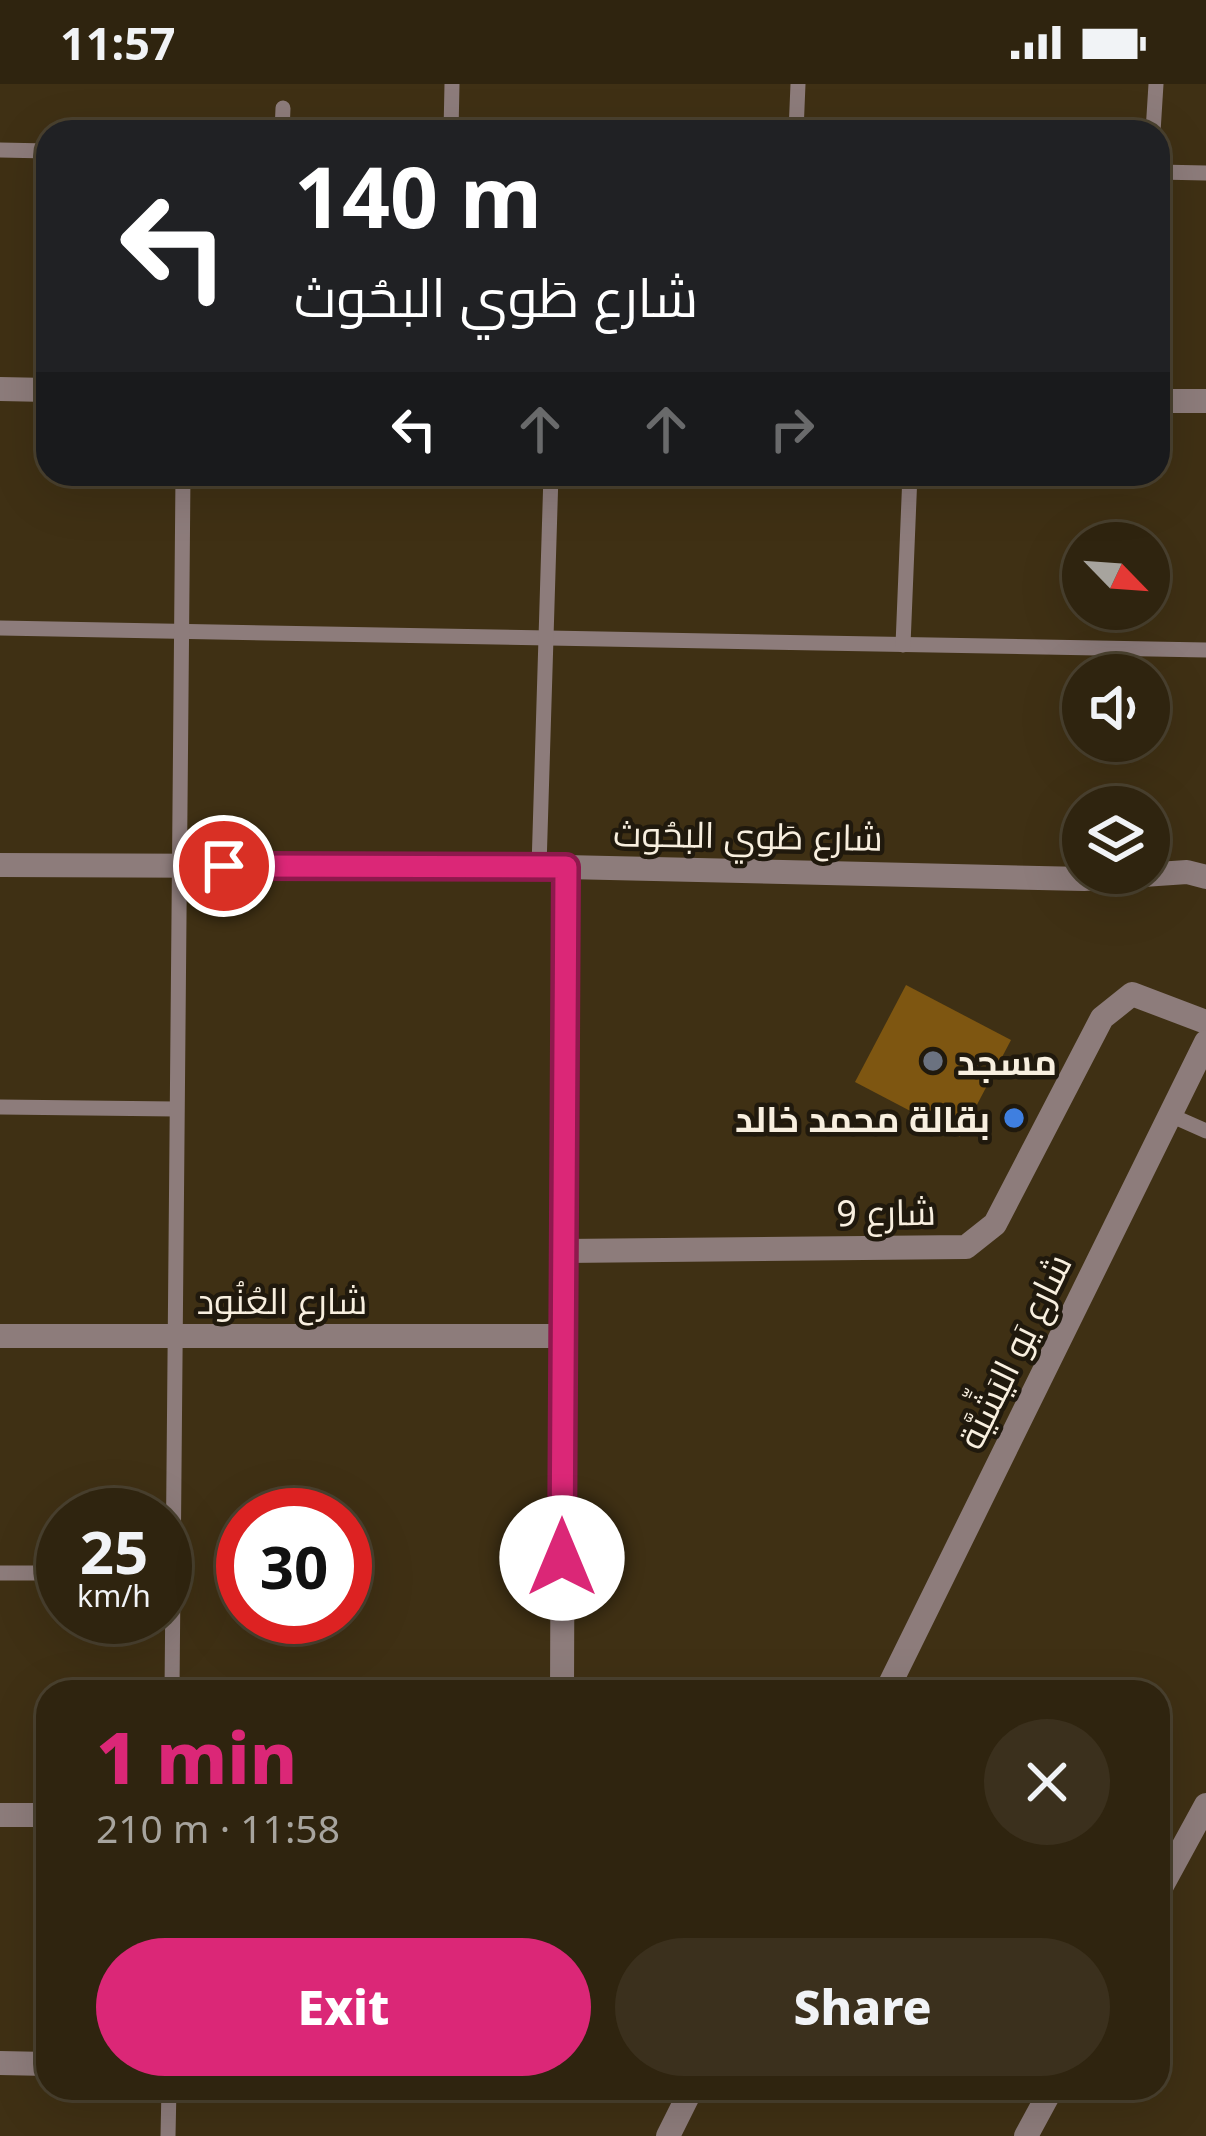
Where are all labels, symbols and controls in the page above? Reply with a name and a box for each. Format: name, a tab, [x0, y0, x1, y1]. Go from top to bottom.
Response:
text: 11:57	[60, 12, 176, 73]
text: 140 m	[294, 138, 542, 253]
icon: left	[96, 168, 252, 324]
text: شارع طَوي البحُوث	[294, 259, 698, 333]
icon: left	[381, 396, 447, 462]
icon: ahead	[507, 396, 573, 462]
icon: ahead	[633, 396, 699, 462]
icon: right	[759, 396, 825, 462]
north arrow	[1062, 522, 1170, 630]
map controls	[1062, 522, 1170, 894]
button: sound	[1062, 654, 1170, 762]
button: layers	[1062, 786, 1170, 894]
street label: شارع طَوي البحُوث	[613, 808, 883, 866]
pin	[173, 815, 275, 917]
icon: arrive	[191, 833, 257, 899]
place label: مسجد	[957, 1037, 1057, 1086]
marker: مسجد	[920, 1048, 946, 1074]
place label: بقالة محمد خالد	[735, 1094, 990, 1143]
marker: بقالة محمد خالد	[1001, 1105, 1027, 1131]
street label: شارع 9	[836, 1187, 936, 1238]
street label: شارع يَو اليَشِّيَّة	[942, 1243, 1083, 1457]
street label: شارع العُنُود	[197, 1276, 367, 1326]
speed limit sign: 30	[216, 1488, 372, 1644]
position arrow	[499, 1495, 625, 1621]
text: 25	[80, 1510, 148, 1592]
text: km/h	[77, 1575, 151, 1616]
text: 1 min	[96, 1707, 297, 1805]
button: close	[984, 1719, 1110, 1845]
text: 210 m · 11:58	[96, 1801, 340, 1854]
button: Exit	[96, 1938, 591, 2076]
button: Share	[615, 1938, 1110, 2076]

